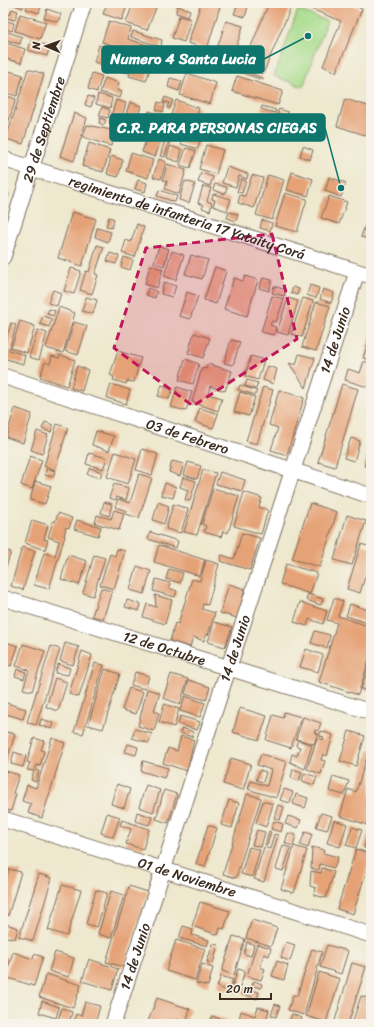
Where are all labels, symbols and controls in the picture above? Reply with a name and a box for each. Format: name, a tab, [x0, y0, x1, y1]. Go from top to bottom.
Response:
north arrow	[26, 26, 66, 66]
text: N	[27, 41, 46, 51]
callout: Numero 4 Santa Lucia	[102, 46, 264, 73]
text: Numero 4 Santa Lucia	[109, 46, 256, 72]
street label: 29 de Septiembre	[15, 73, 72, 185]
callout: C.R. PARA PERSONAS CIEGAS	[110, 114, 325, 141]
text: C.R. PARA PERSONAS CIEGAS	[116, 115, 318, 141]
street label: regimiento de infanteria 17 Yataity Corá	[66, 168, 308, 267]
street label: 14 de Junio	[312, 303, 357, 377]
street label: 03 de Febrero	[143, 411, 232, 461]
street label: 14 de Junio	[212, 611, 257, 685]
street label: 12 de Octubre	[120, 623, 209, 673]
street label: 01 de Noviembre	[134, 850, 240, 904]
street label: 14 de Junio	[112, 920, 157, 993]
scale bar	[220, 975, 271, 1001]
text: 20 m	[226, 978, 253, 1000]

